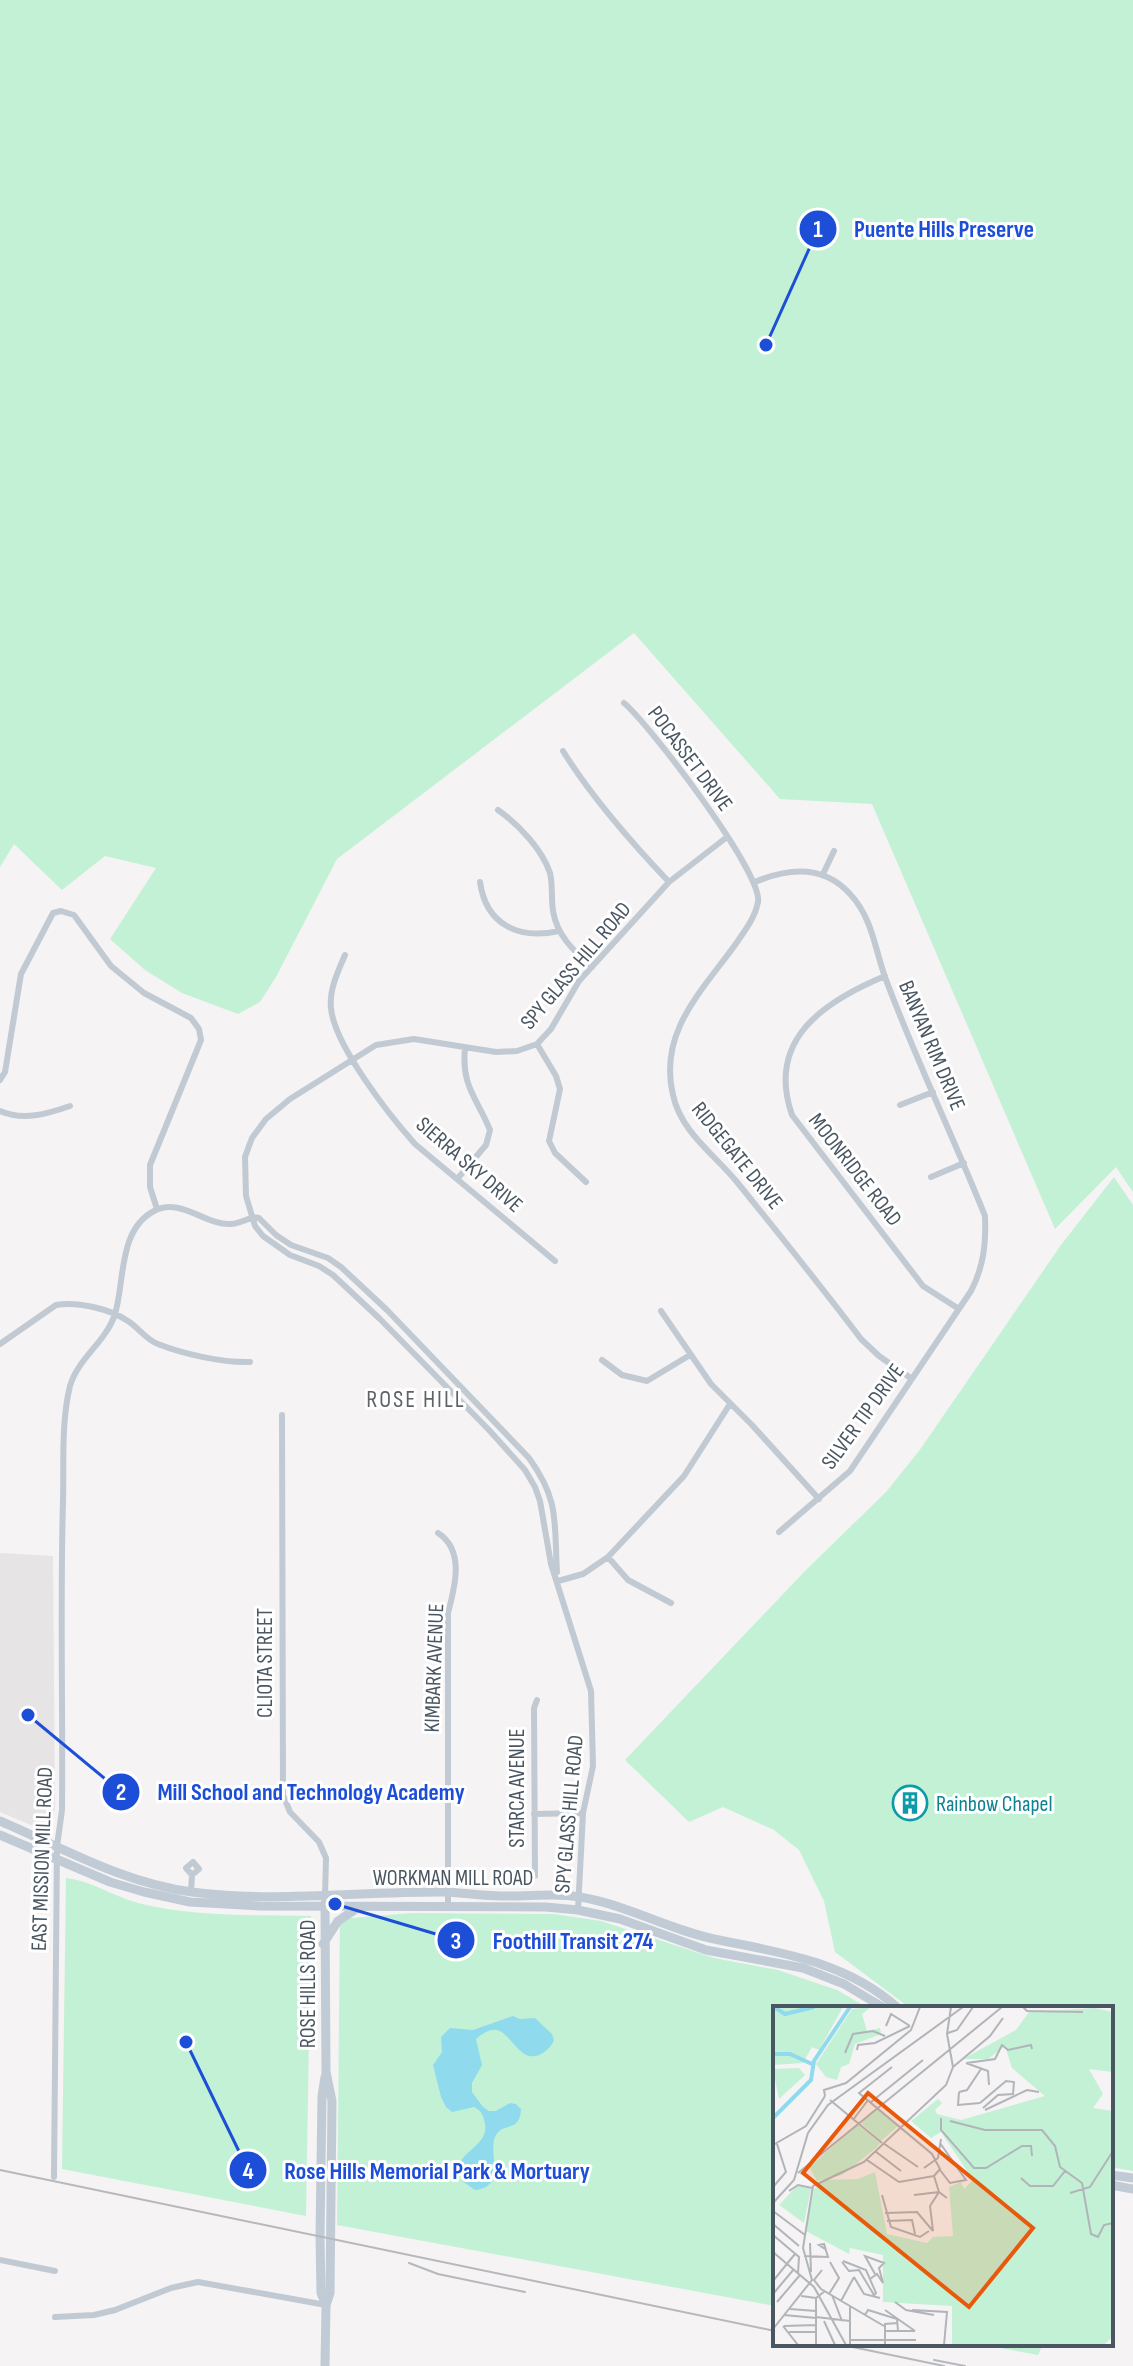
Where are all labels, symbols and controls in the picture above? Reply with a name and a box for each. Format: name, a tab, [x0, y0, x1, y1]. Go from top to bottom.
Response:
callout: Puente Hills Preserve	[798, 205, 1050, 253]
text: 1	[813, 215, 823, 244]
text: Puente Hills Preserve	[854, 215, 1034, 244]
street label: POCASSET DRIVE	[642, 701, 738, 817]
street label: SPY GLASS HILL ROAD	[515, 897, 637, 1035]
street label: BANYAN RIM DRIVE	[892, 977, 971, 1115]
street label: RIDGEGATE DRIVE	[685, 1097, 788, 1215]
street label: MOONRIDGE ROAD	[802, 1108, 907, 1232]
street label: SIERRA SKY DRIVE	[410, 1111, 528, 1219]
street label: SILVER TIP DRIVE	[816, 1359, 911, 1475]
district label: ROSE HILL	[366, 1385, 466, 1414]
street label: KIMBARK AVENUE	[419, 1603, 450, 1733]
street label: CLIOTA STREET	[252, 1608, 279, 1718]
street label: STARCA AVENUE	[504, 1728, 531, 1848]
street label: SPY GLASS HILL ROAD	[549, 1734, 590, 1894]
street label: EAST MISSION MILL ROAD	[26, 1766, 59, 1952]
callout: Mill School and Technology Academy	[101, 1768, 481, 1816]
text: 2	[116, 1778, 126, 1807]
text: Mill School and Technology Academy	[157, 1778, 465, 1807]
building icon: Rainbow Chapel	[891, 1784, 929, 1822]
place label: Rainbow Chapel	[936, 1791, 1052, 1818]
street label: WORKMAN MILL ROAD	[373, 1865, 533, 1892]
callout: Foothill Transit 274	[436, 1916, 669, 1964]
street label: ROSE HILLS ROAD	[295, 1920, 322, 2048]
text: 3	[451, 1927, 461, 1956]
text: Foothill Transit 274	[493, 1927, 653, 1956]
inset map	[773, 2006, 1113, 2346]
callout: Rose Hills Memorial Park & Mortuary	[228, 2146, 606, 2194]
text: 4	[242, 2157, 254, 2186]
text: Rose Hills Memorial Park & Mortuary	[284, 2157, 590, 2186]

